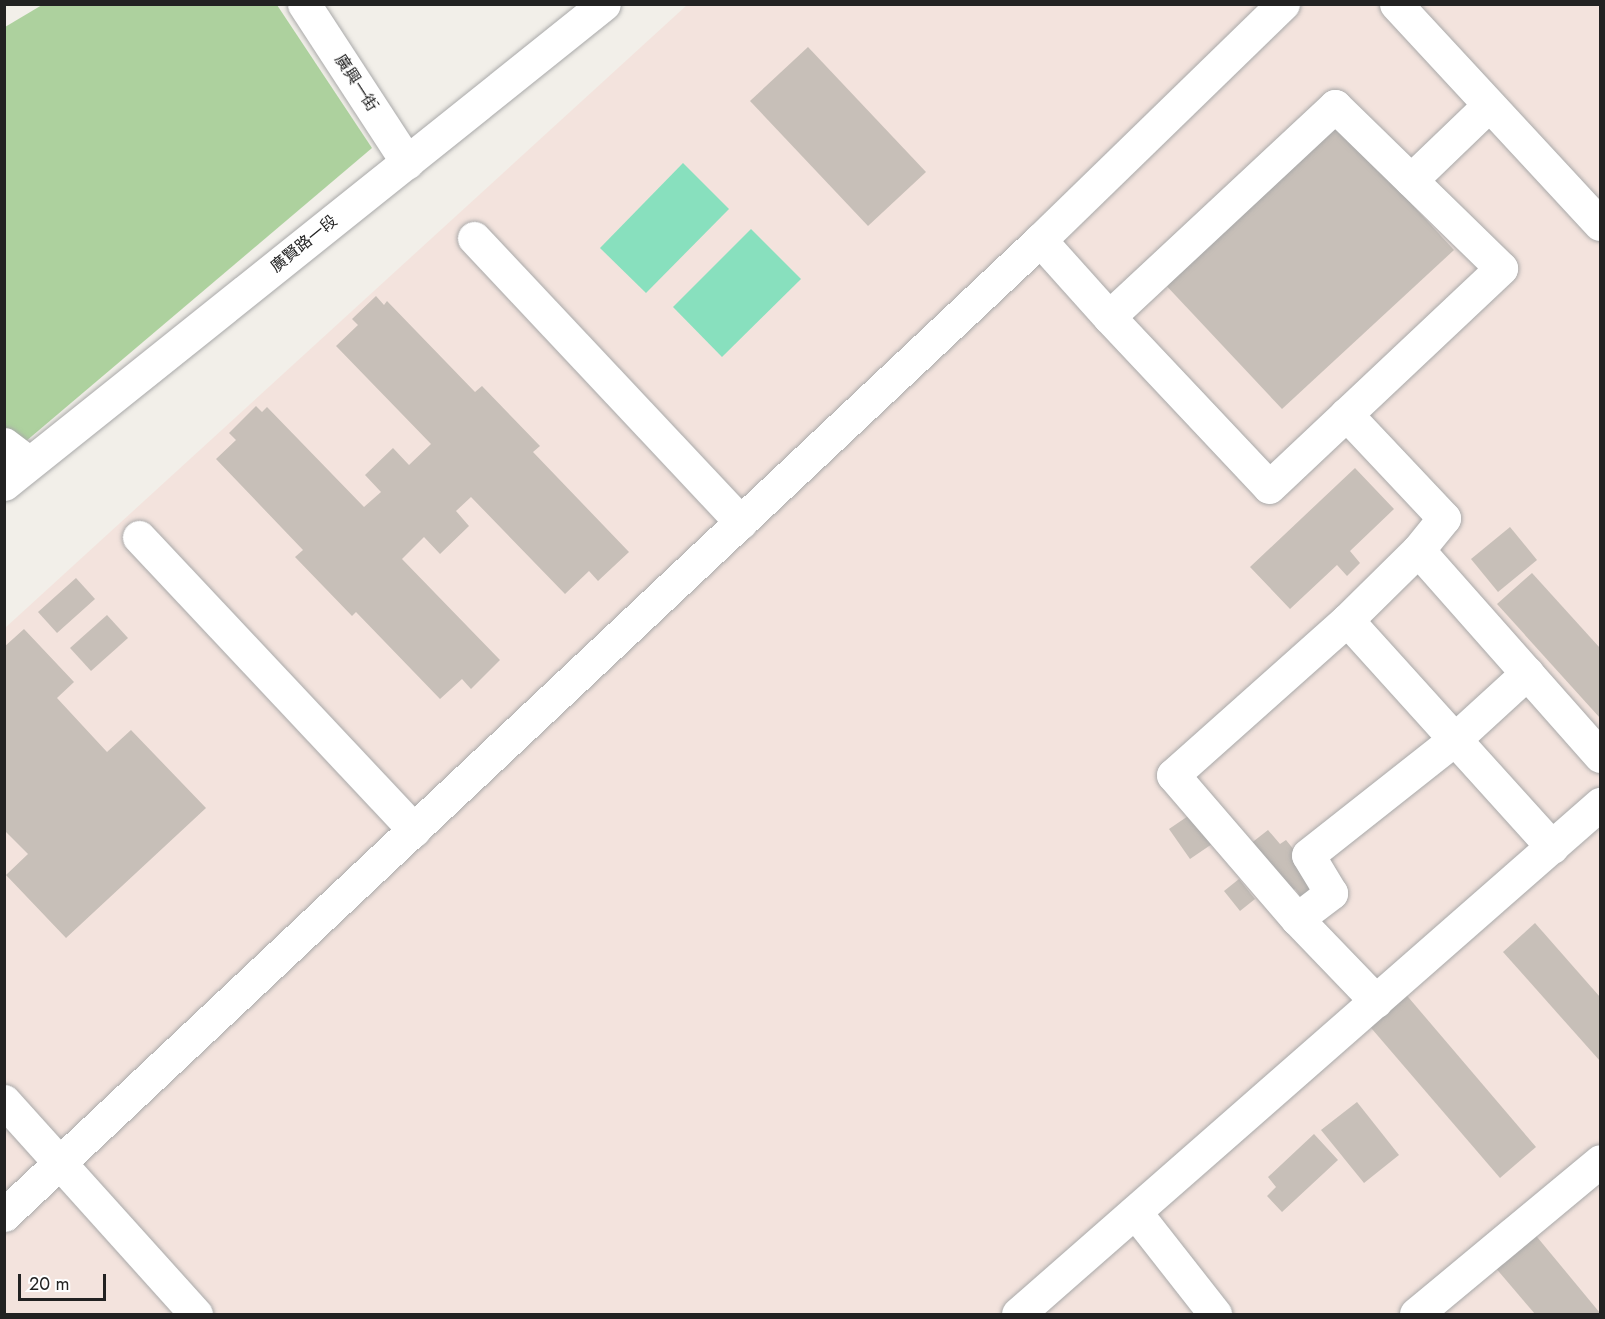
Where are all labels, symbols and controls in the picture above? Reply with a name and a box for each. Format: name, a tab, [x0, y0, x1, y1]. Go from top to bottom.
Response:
street label: 廣興一街	[331, 51, 381, 115]
street label: 廣賢路一段	[267, 211, 341, 277]
scale bar	[21, 1262, 110, 1300]
text: 20 m	[29, 1271, 69, 1297]

